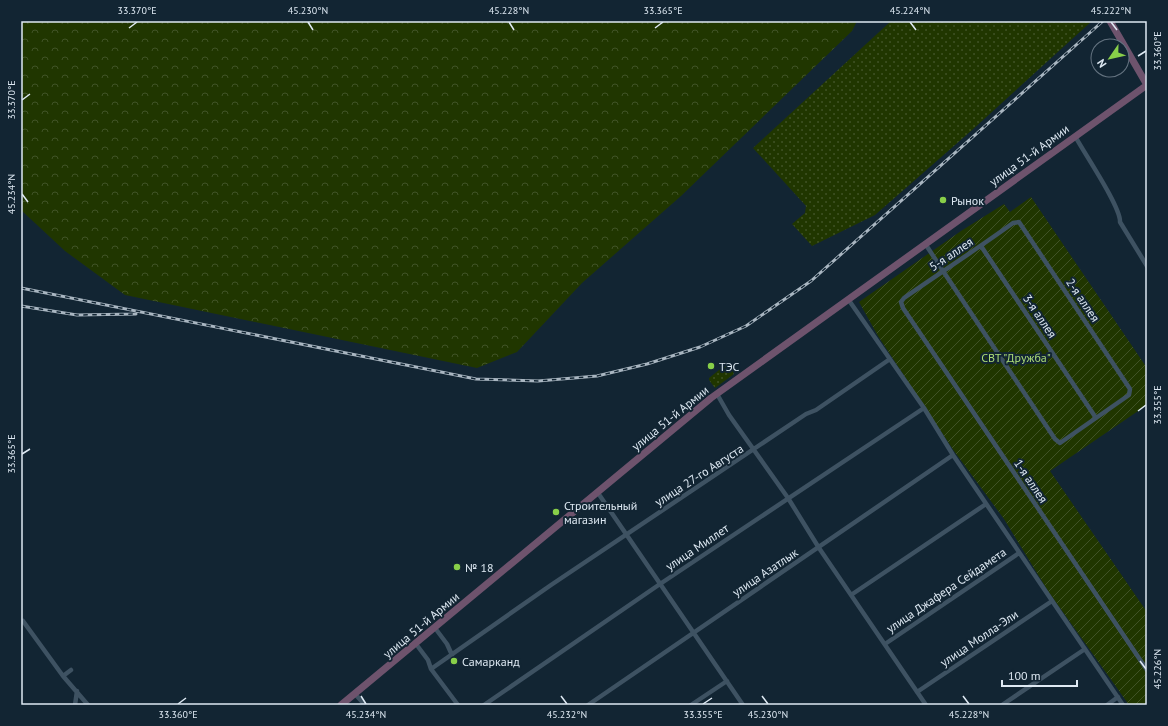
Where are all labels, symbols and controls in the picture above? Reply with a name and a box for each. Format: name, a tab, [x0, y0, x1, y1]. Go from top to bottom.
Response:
text: 33.370°E	[118, 4, 157, 17]
text: 45.230°N	[288, 4, 328, 17]
text: 45.228°N	[489, 4, 529, 17]
text: 33.365°E	[644, 4, 683, 17]
text: 45.224°N	[890, 4, 930, 17]
text: 45.222°N	[1091, 4, 1131, 17]
text: 33.360°E	[1151, 32, 1164, 71]
north arrow	[1090, 38, 1130, 78]
text: N	[1094, 57, 1110, 71]
text: 33.370°E	[5, 81, 18, 120]
street label: улица 51-й Армии	[986, 121, 1072, 189]
text: 45.234°N	[5, 174, 18, 214]
place label: Рынок	[951, 193, 984, 208]
marker: Рынок	[938, 195, 948, 205]
street label: 5-я аллея	[926, 234, 976, 274]
street label: 2-я аллея	[1063, 275, 1103, 325]
street label: 3-я аллея	[1020, 291, 1060, 341]
park label: СВТ "Дружба"	[981, 350, 1051, 365]
place label: ТЭС	[719, 359, 740, 374]
marker: ТЭС	[706, 361, 716, 371]
street label: улица 51-й Армии	[628, 382, 712, 454]
text: 33.355°E	[1151, 386, 1164, 425]
text: 33.365°E	[5, 435, 18, 474]
street label: улица 27-го Августа	[652, 441, 746, 509]
street label: 1-я аллея	[1011, 456, 1051, 506]
place label: Строительный магазин	[564, 498, 637, 527]
marker: Строительный магазин	[551, 507, 561, 517]
street label: улица Миллет	[663, 520, 732, 574]
street label: улица Азатлык	[729, 544, 801, 599]
street label: улица Джафера Сейдамета	[883, 544, 1009, 636]
place label: № 18	[465, 560, 494, 575]
marker: № 18	[452, 562, 462, 572]
street label: улица 51-й Армии	[380, 589, 462, 661]
street label: улица Молла-Эли	[937, 606, 1021, 670]
text: 45.226°N	[1151, 649, 1164, 689]
place label: Самарканд	[462, 654, 520, 669]
marker: Самарканд	[449, 656, 459, 666]
scale bar	[1002, 662, 1077, 688]
text: 100 m	[1008, 668, 1041, 683]
text: 33.360°E	[159, 708, 198, 721]
text: 45.234°N	[346, 708, 386, 721]
text: 45.232°N	[547, 708, 587, 721]
text: 33.355°E	[684, 708, 723, 721]
text: 45.230°N	[748, 708, 788, 721]
text: 45.228°N	[949, 708, 989, 721]

